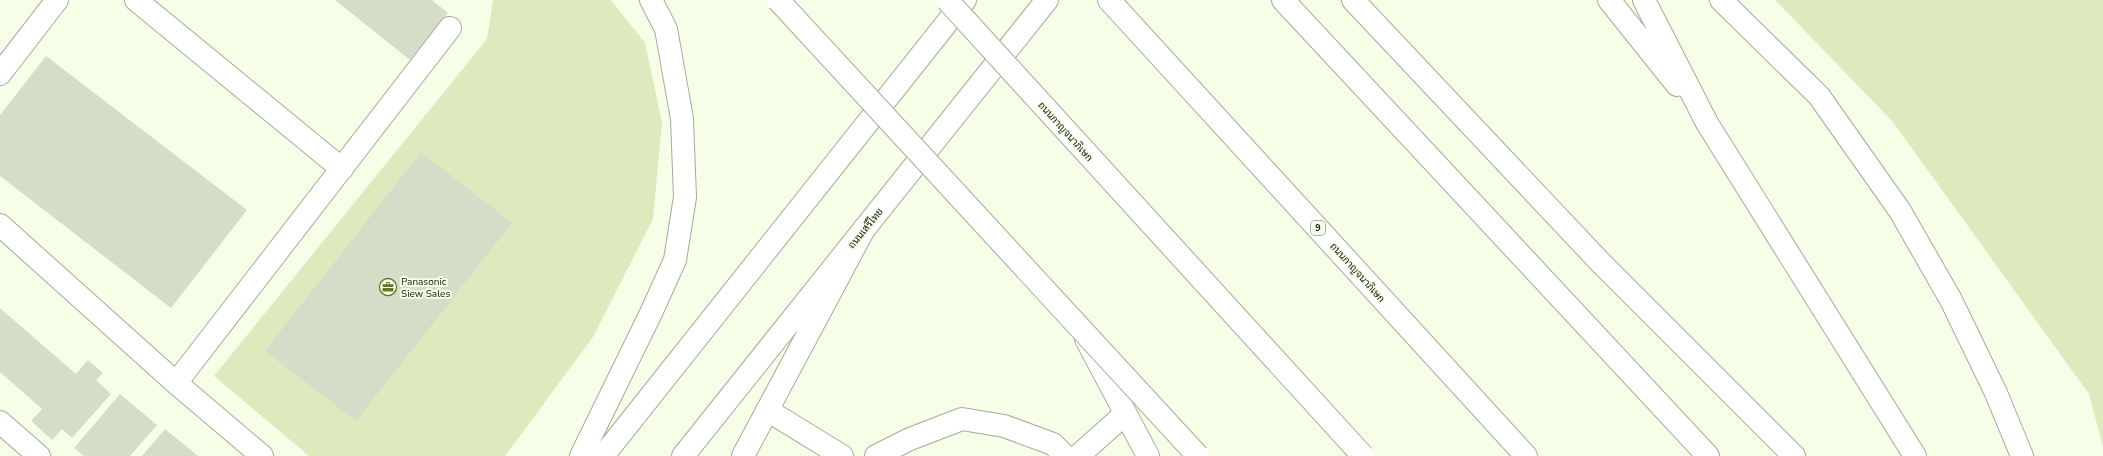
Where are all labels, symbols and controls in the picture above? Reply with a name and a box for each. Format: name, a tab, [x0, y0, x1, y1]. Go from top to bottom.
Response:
street label: ถนนกาญจนาภิเษก	[1035, 99, 1096, 165]
street label: ถนนเสรีไทย	[845, 205, 886, 252]
road number: 9	[1311, 221, 1325, 235]
street label: ถนนกาญจนาภิเษก	[1327, 240, 1388, 306]
place label: Panasonic Siew Sales	[401, 275, 450, 301]
office icon: Panasonic Siew Sales	[378, 277, 398, 297]

